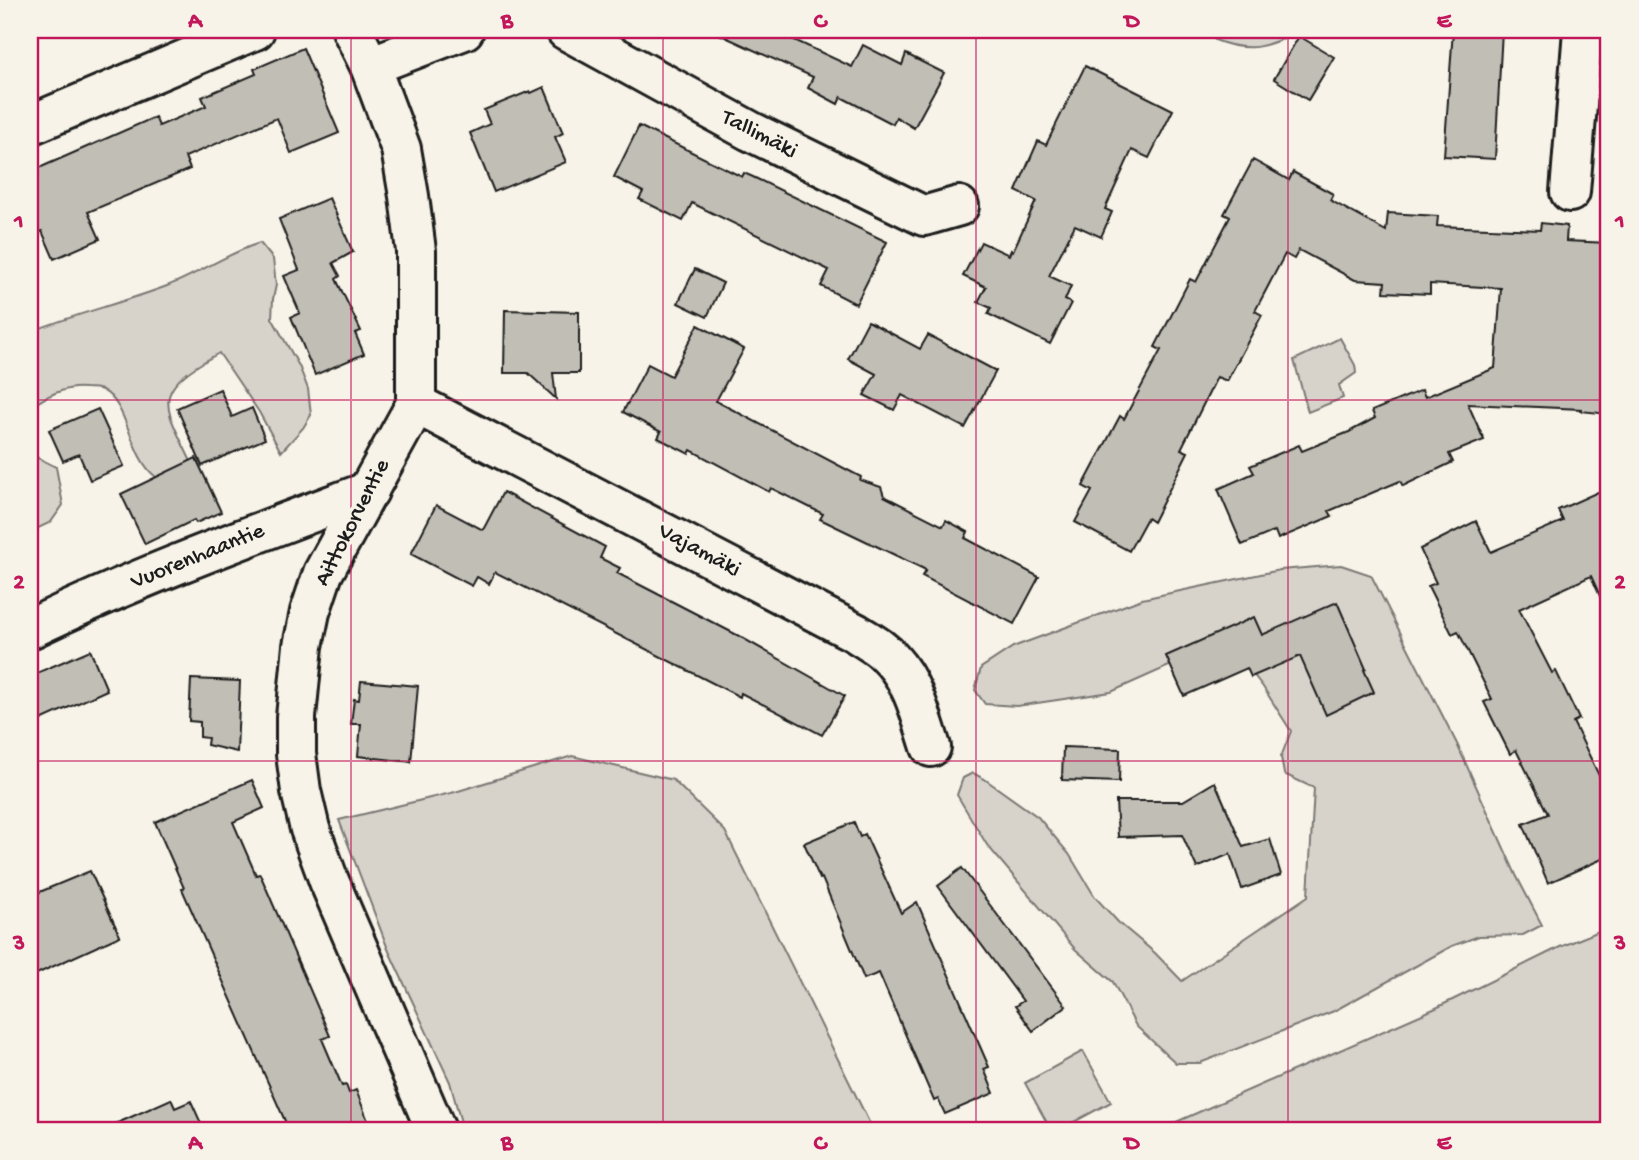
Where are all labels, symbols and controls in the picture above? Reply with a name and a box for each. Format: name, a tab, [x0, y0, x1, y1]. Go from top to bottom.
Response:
text: A	[187, 9, 203, 36]
text: B	[500, 9, 514, 36]
text: C	[814, 9, 829, 36]
text: D	[1123, 9, 1141, 36]
text: E	[1437, 9, 1453, 36]
street label: Tallimäki	[715, 104, 801, 165]
text: 1	[13, 209, 24, 236]
text: 1	[1614, 209, 1625, 236]
street label: Aittokorventie	[309, 454, 397, 591]
street label: Vuorenhaantie	[126, 518, 270, 596]
street label: Vajamäki	[652, 518, 745, 584]
text: 2	[13, 570, 25, 597]
text: 2	[1614, 570, 1626, 597]
text: 3	[12, 931, 25, 958]
text: 3	[1613, 931, 1626, 958]
text: A	[187, 1131, 203, 1158]
text: B	[500, 1131, 514, 1158]
text: C	[814, 1131, 829, 1158]
text: D	[1123, 1131, 1141, 1158]
text: E	[1437, 1131, 1453, 1158]

